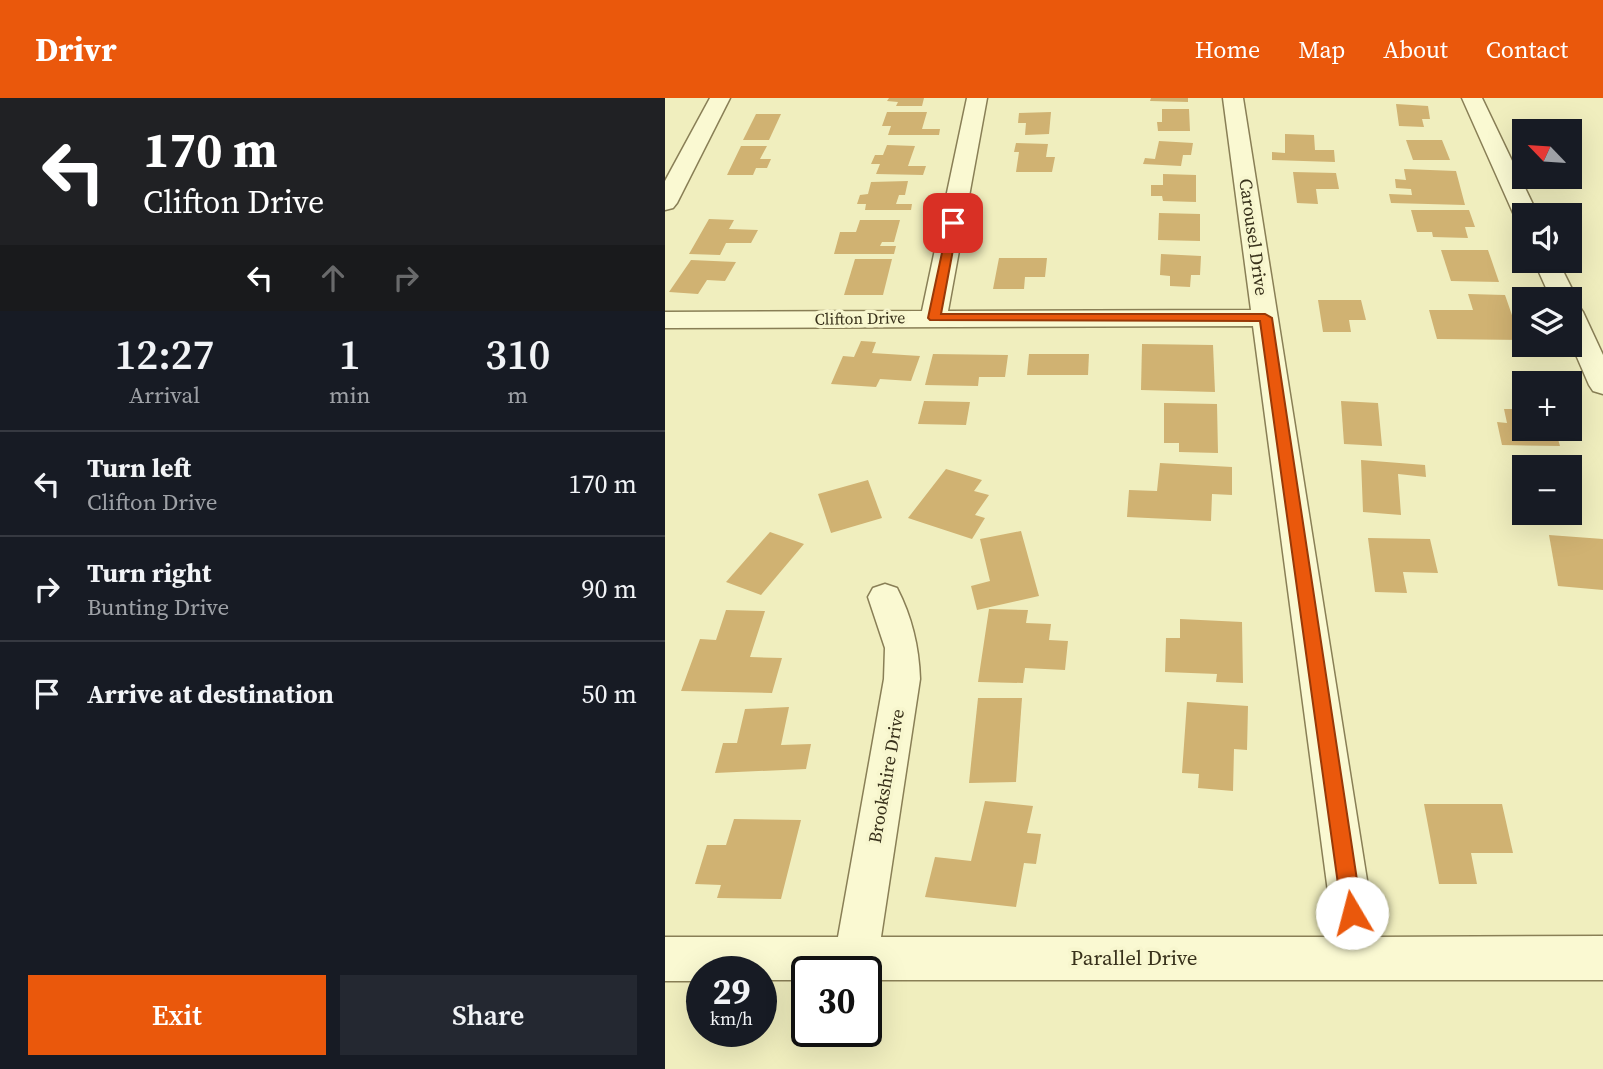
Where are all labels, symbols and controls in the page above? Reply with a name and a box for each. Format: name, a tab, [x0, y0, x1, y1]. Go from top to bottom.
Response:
text: Drivr	[35, 27, 117, 72]
text: Home	[1195, 33, 1260, 66]
text: Map	[1298, 33, 1345, 66]
text: About	[1383, 33, 1448, 66]
text: Contact	[1486, 33, 1568, 66]
text: 170 m	[143, 116, 278, 183]
north arrow	[1512, 119, 1582, 189]
map controls	[1512, 119, 1582, 525]
icon: left	[28, 126, 119, 217]
street label: Carousel Drive	[1233, 177, 1275, 297]
text: Clifton Drive	[143, 180, 324, 224]
pin	[923, 193, 983, 253]
button: sound	[1512, 203, 1582, 273]
icon: arrive	[934, 204, 972, 242]
icon: left	[241, 259, 279, 297]
icon: ahead	[314, 259, 352, 297]
icon: right	[387, 259, 425, 297]
button: layers	[1512, 287, 1582, 357]
street label: Clifton Drive	[814, 306, 906, 330]
text: 12:27	[114, 325, 214, 383]
text: 1	[339, 325, 361, 383]
text: 310	[485, 325, 550, 383]
button: +	[1512, 371, 1582, 441]
text: Arrival	[129, 379, 200, 411]
text: min	[329, 379, 370, 411]
text: m	[507, 379, 528, 411]
text: Turn left	[87, 450, 191, 486]
button: −	[1512, 455, 1582, 525]
icon: left	[28, 465, 66, 503]
text: 170 m	[569, 466, 637, 502]
text: Clifton Drive	[87, 486, 217, 518]
text: Turn right	[87, 555, 211, 591]
icon: right	[28, 570, 66, 608]
text: 90 m	[582, 571, 637, 607]
text: Bunting Drive	[87, 591, 229, 623]
icon: arrive	[28, 675, 66, 713]
text: Arrive at destination	[87, 676, 334, 712]
text: 50 m	[582, 676, 637, 712]
street label: Brookshire Drive	[862, 707, 910, 845]
position arrow	[1315, 876, 1389, 950]
street label: Parallel Drive	[1070, 943, 1198, 972]
speed limit sign: 30	[791, 956, 882, 1047]
text: 29	[713, 968, 750, 1016]
button: Exit	[28, 975, 326, 1055]
button: Share	[340, 975, 637, 1055]
text: km/h	[710, 1006, 753, 1031]

